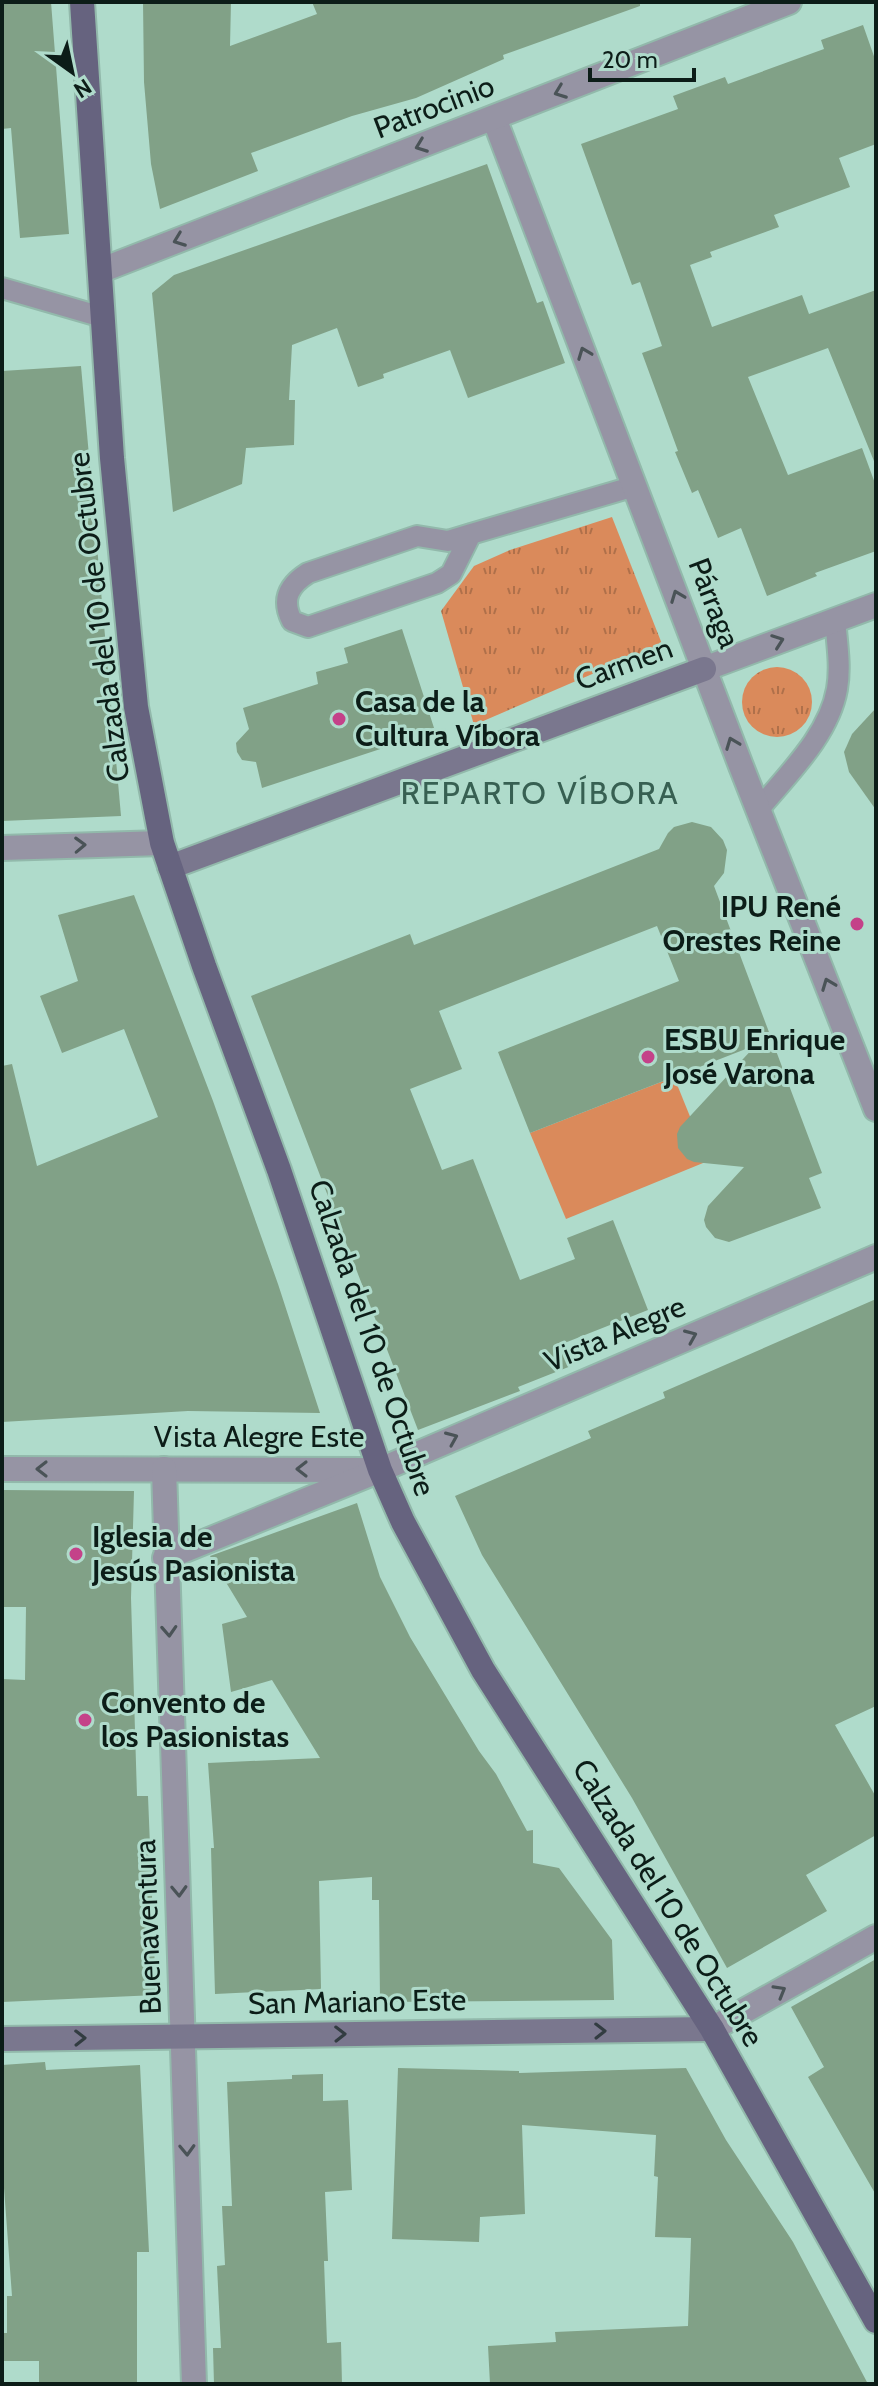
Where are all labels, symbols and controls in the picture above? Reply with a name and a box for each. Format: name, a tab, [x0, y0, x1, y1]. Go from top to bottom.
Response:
north arrow	[32, 32, 112, 112]
scale bar	[590, 32, 694, 82]
text: 20 m	[602, 45, 658, 74]
street label: Patrocinio	[368, 67, 499, 146]
text: N	[69, 73, 96, 104]
one-way arrow	[554, 82, 568, 99]
one-way arrow	[415, 136, 429, 153]
one-way arrow	[173, 230, 187, 247]
one-way arrow	[577, 347, 594, 361]
street label: Calzada del 10 de Octubre	[60, 450, 137, 784]
street label: Párraga	[680, 552, 749, 654]
one-way arrow	[670, 590, 687, 604]
street label: Carmen	[570, 629, 678, 698]
one-way arrow	[770, 635, 784, 651]
place label: Casa de la Cultura Víbora	[355, 683, 540, 754]
marker: Casa de la Cultura Víbora	[330, 710, 348, 728]
one-way arrow	[725, 736, 742, 750]
district label: REPARTO VÍBORA	[400, 773, 680, 812]
one-way arrow	[74, 837, 87, 854]
place label: IPU René Orestes Reine	[663, 888, 841, 959]
marker: IPU René Orestes Reine	[848, 915, 866, 933]
one-way arrow	[821, 978, 837, 992]
place label: ESBU Enrique José Varona	[663, 1021, 845, 1092]
marker: ESBU Enrique José Varona	[639, 1048, 657, 1066]
street label: Calzada del 10 de Octubre	[301, 1175, 444, 1501]
street label: Vista Alegre	[539, 1287, 691, 1380]
one-way arrow	[683, 1330, 697, 1346]
street label: Vista Alegre Este	[154, 1418, 364, 1455]
one-way arrow	[444, 1432, 458, 1448]
one-way arrow	[35, 1460, 48, 1478]
one-way arrow	[295, 1461, 308, 1478]
place label: Iglesia de Jesús Pasionista	[91, 1518, 295, 1589]
marker: Iglesia de Jesús Pasionista	[67, 1545, 85, 1563]
one-way arrow	[160, 1625, 177, 1638]
place label: Convento de los Pasionistas	[101, 1684, 289, 1755]
marker: Convento de los Pasionistas	[76, 1711, 94, 1729]
street label: Calzada del 10 de Octubre	[565, 1752, 772, 2053]
street label: Buenaventura	[126, 1838, 169, 2015]
one-way arrow	[170, 1885, 187, 1898]
street label: San Mariano Este	[247, 1981, 467, 2022]
one-way arrow	[771, 1985, 786, 2001]
one-way arrow	[594, 2022, 607, 2040]
one-way arrow	[334, 2025, 347, 2043]
one-way arrow	[74, 2029, 87, 2046]
one-way arrow	[178, 2144, 195, 2157]

